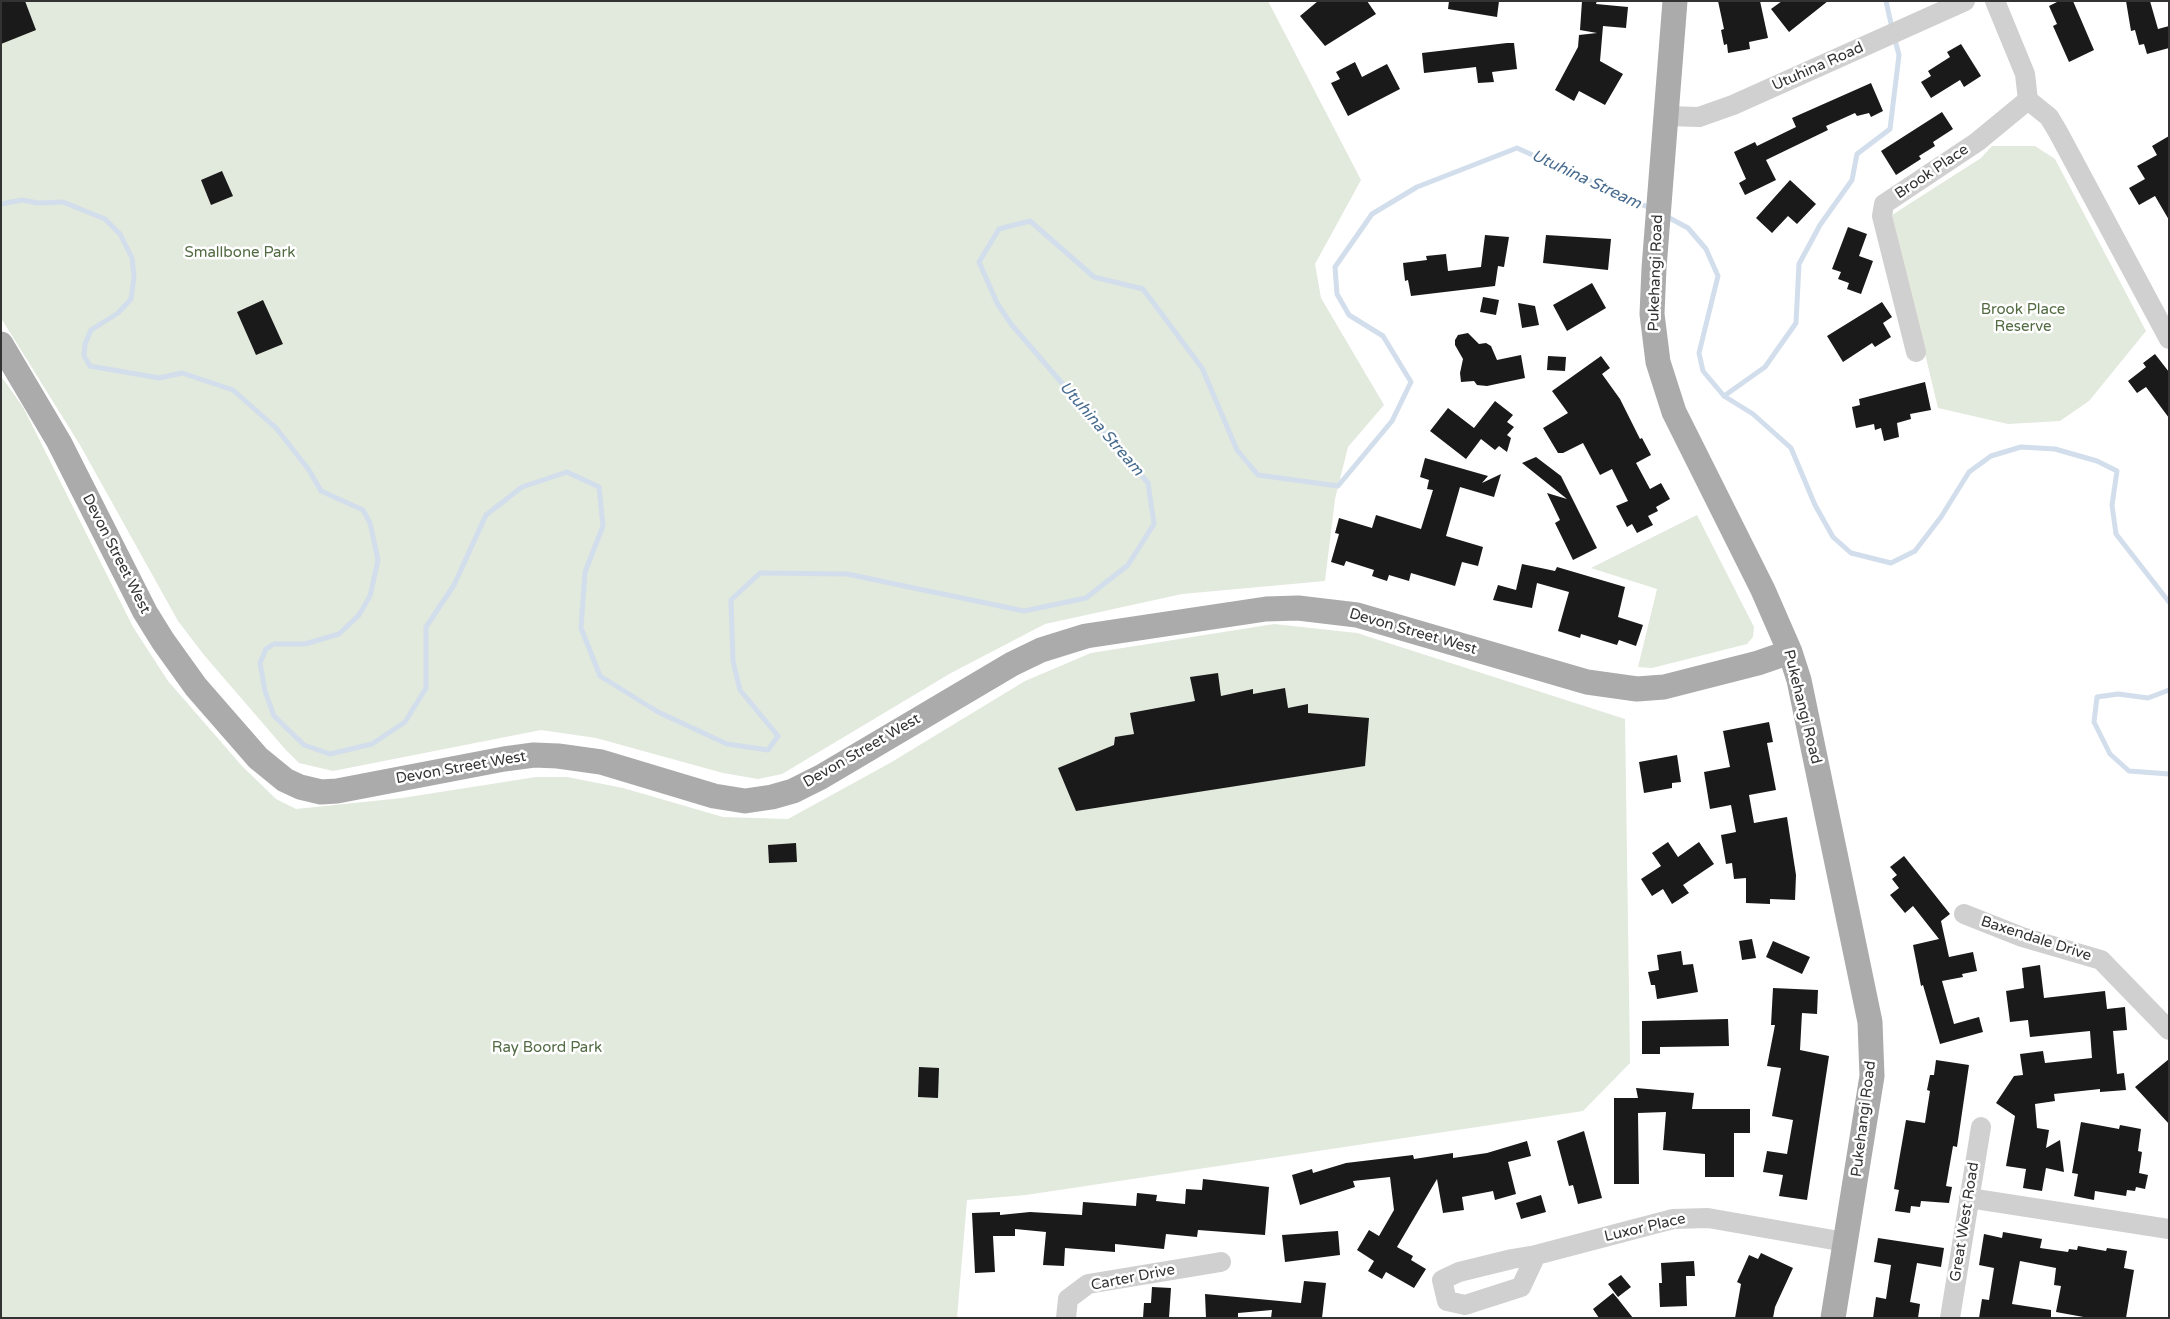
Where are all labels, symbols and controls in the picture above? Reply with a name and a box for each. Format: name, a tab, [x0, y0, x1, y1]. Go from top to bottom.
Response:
street label: Utuhina Road	[1770, 39, 1866, 95]
street label: Brook Place	[1892, 141, 1972, 203]
water label: Utuhina Stream	[1528, 146, 1644, 214]
street label: Pukehangi Road	[1645, 214, 1667, 332]
park label: Smallbone Park	[185, 244, 295, 262]
park label: Brook Place Reserve	[1981, 301, 2065, 336]
water label: Utuhina Stream	[1055, 378, 1147, 480]
street label: Devon Street West	[78, 491, 154, 617]
street label: Devon Street West	[1347, 605, 1479, 659]
street label: Pukehangi Road	[1779, 648, 1825, 766]
street label: Devon Street West	[800, 710, 924, 792]
street label: Devon Street West	[394, 748, 528, 788]
street label: Baxendale Drive	[1978, 913, 2094, 965]
park label: Ray Boord Park	[492, 1039, 602, 1057]
street label: Pukehangi Road	[1848, 1060, 1880, 1178]
street label: Great West Road	[1947, 1161, 1983, 1283]
street label: Luxor Place	[1603, 1210, 1687, 1246]
street label: Carter Drive	[1089, 1261, 1177, 1295]

